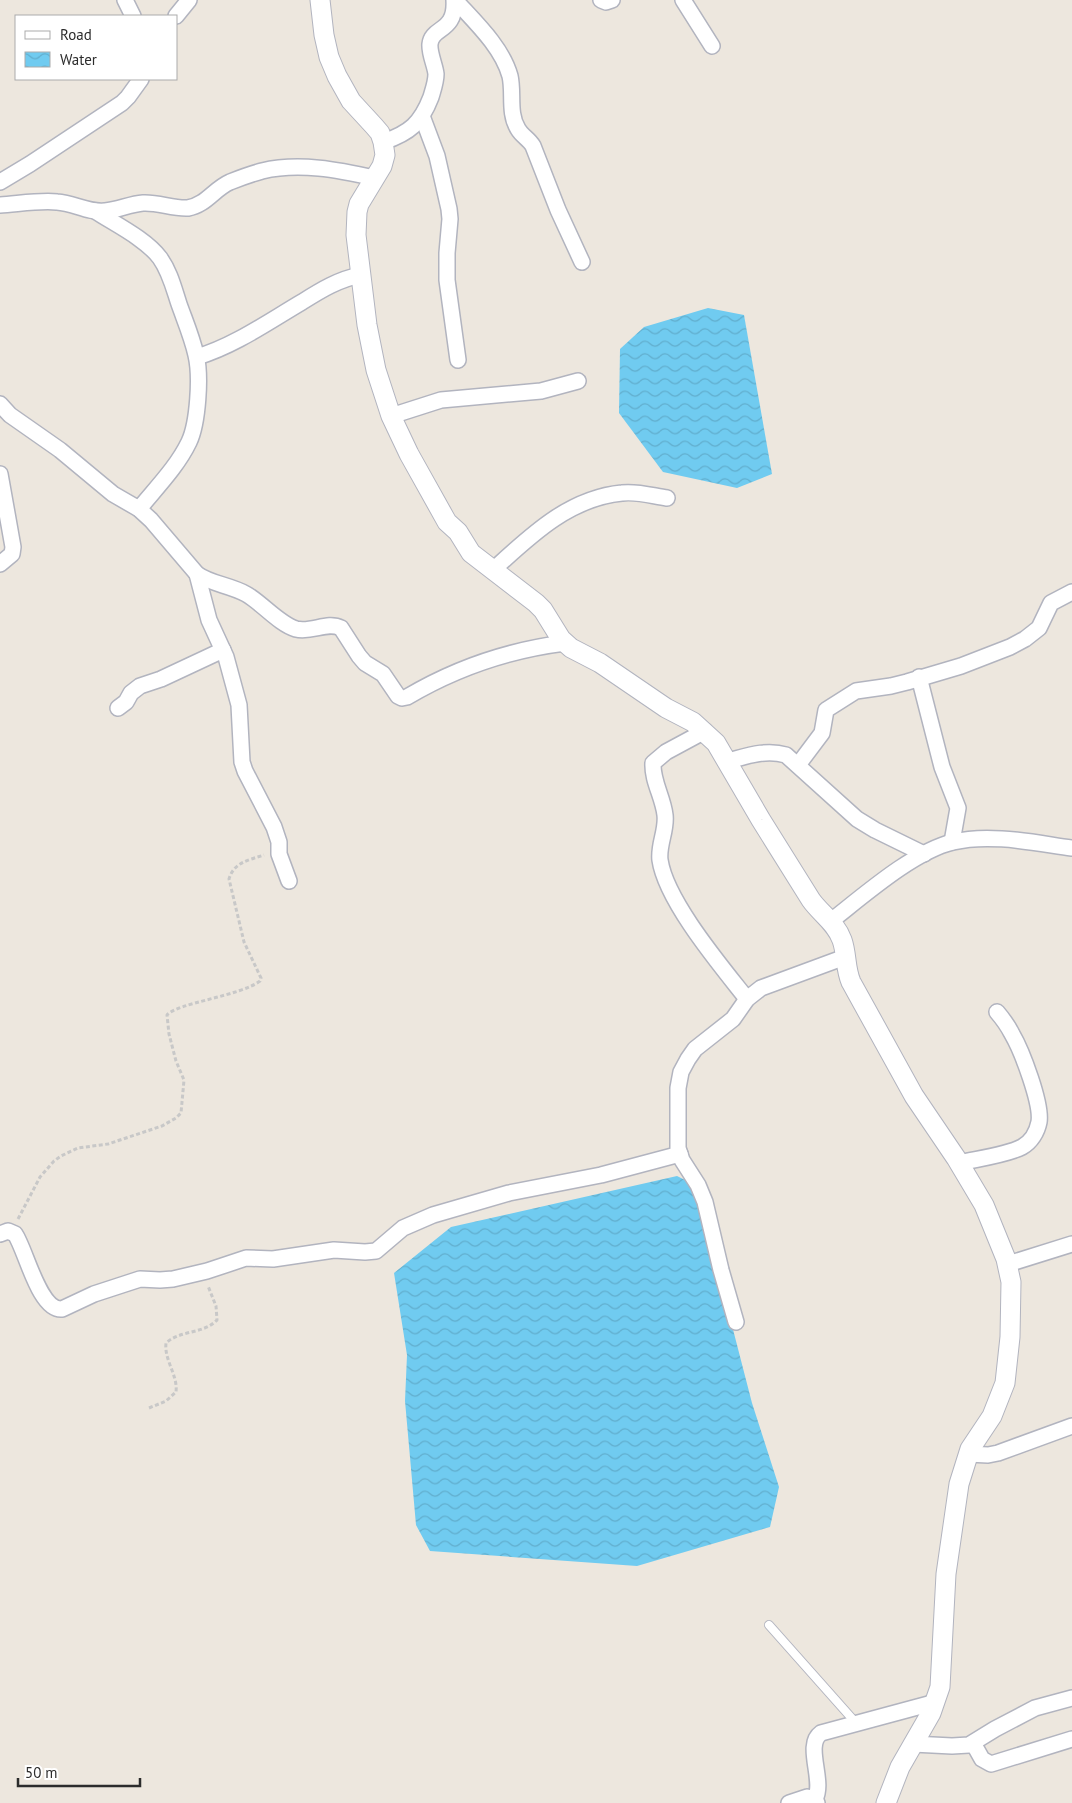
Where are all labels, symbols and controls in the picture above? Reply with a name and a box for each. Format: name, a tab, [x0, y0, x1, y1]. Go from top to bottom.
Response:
legend	[15, 15, 178, 80]
text: Road	[60, 25, 92, 44]
text: Water	[60, 50, 97, 69]
scale bar	[18, 1756, 140, 1788]
text: 50 m	[25, 1763, 58, 1782]

